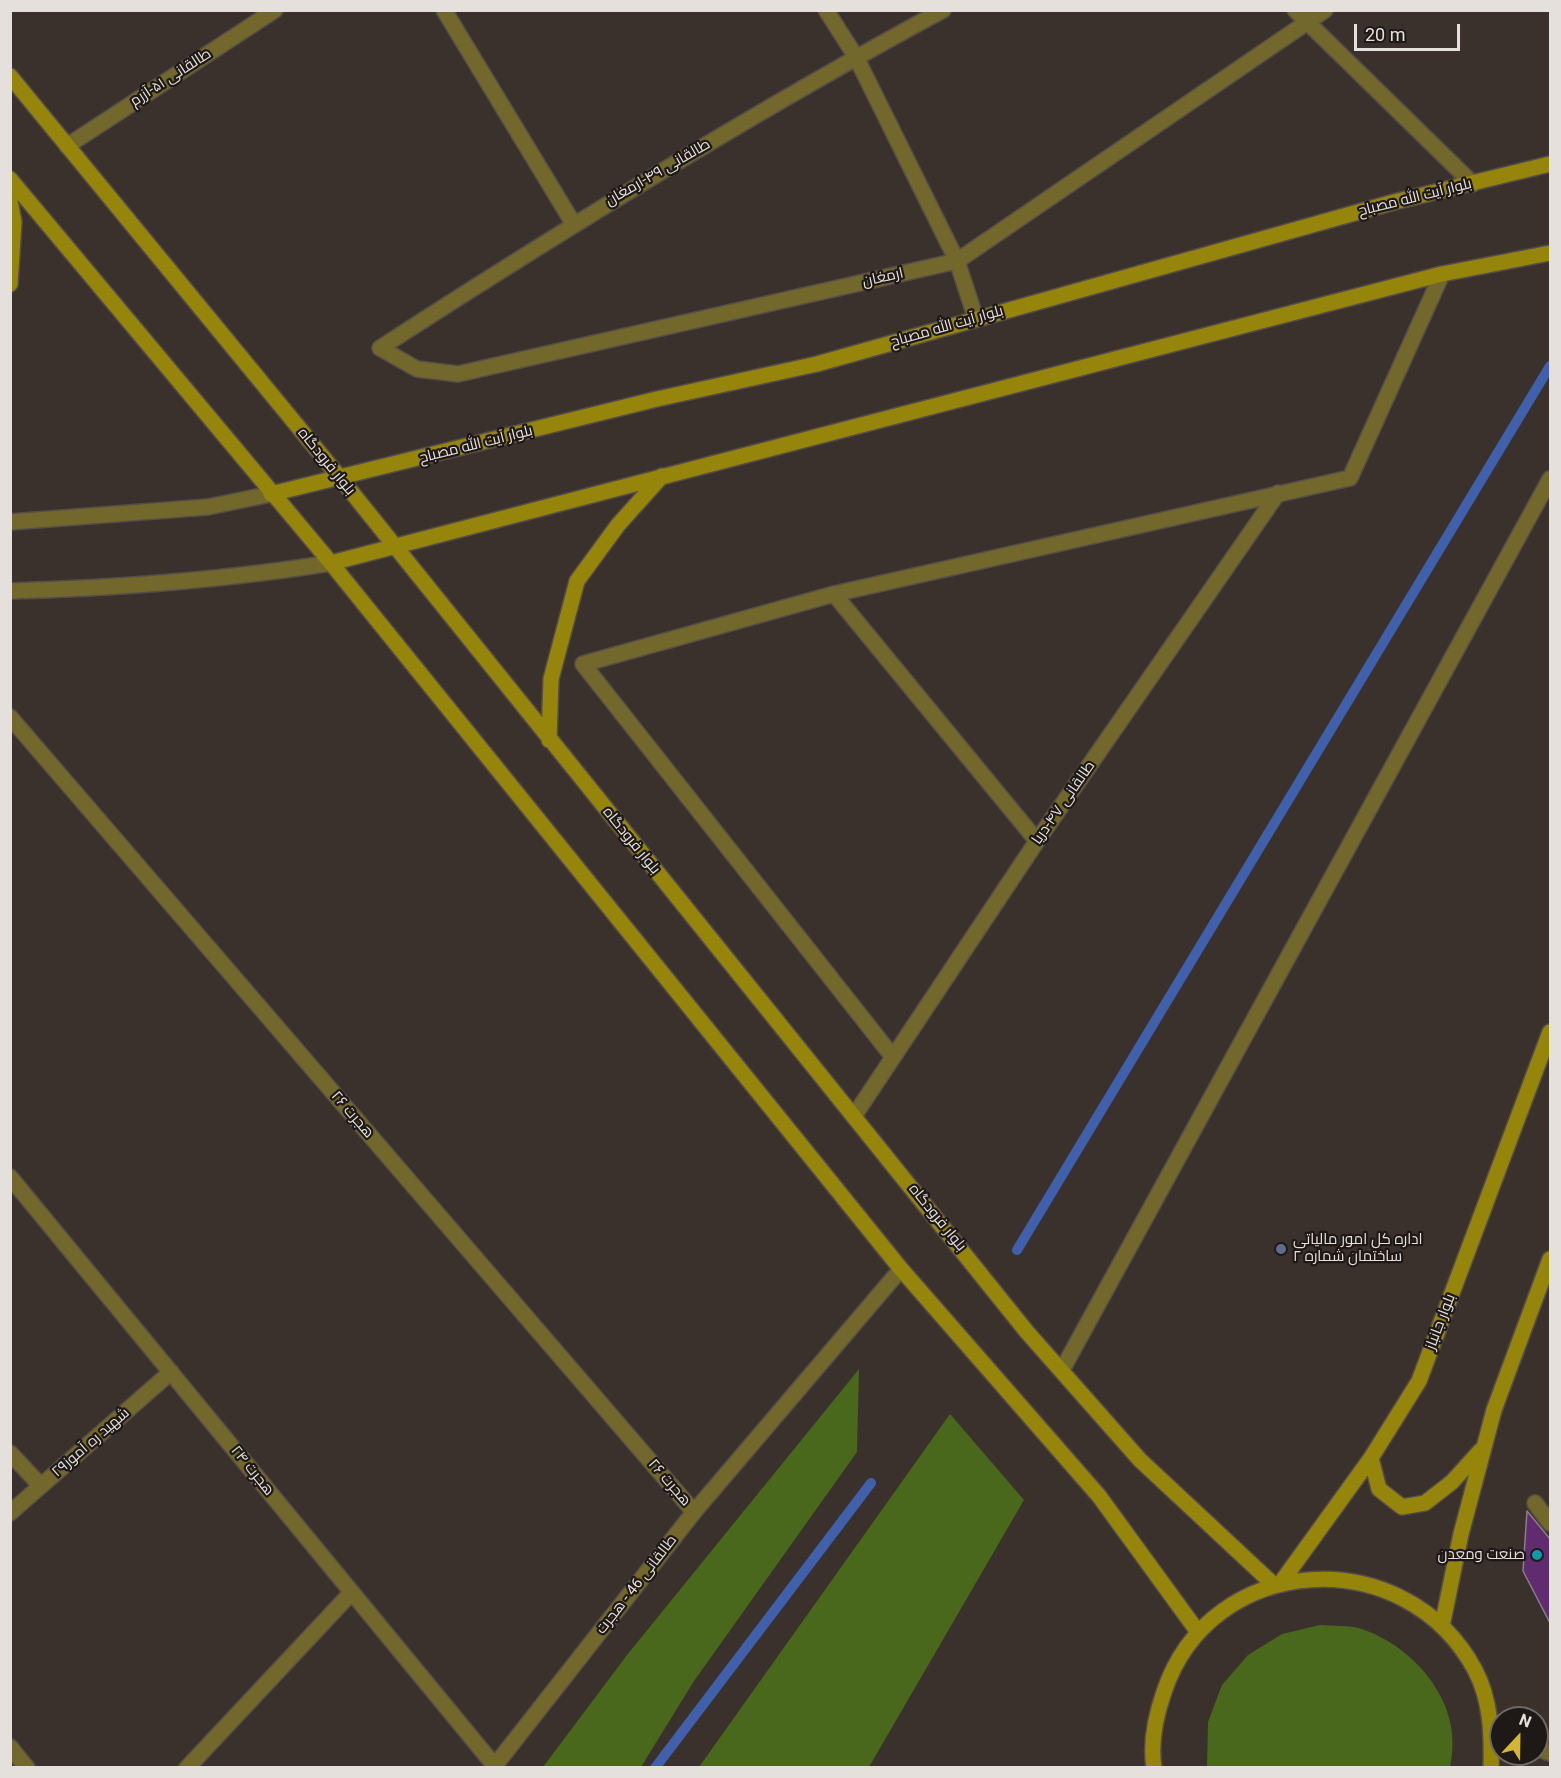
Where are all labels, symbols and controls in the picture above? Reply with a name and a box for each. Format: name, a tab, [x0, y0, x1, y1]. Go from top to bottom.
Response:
scale bar	[1357, 12, 1464, 50]
text: 20 m	[1365, 24, 1405, 45]
street label: طالقانی ۵۱-آزرم	[127, 45, 215, 111]
street label: طالقانی ۴۹-ارمغان	[602, 136, 714, 210]
street label: بلوار آیت الله مصباح	[1356, 175, 1474, 221]
street label: ارمغان	[861, 265, 905, 291]
street label: بلوار آیت الله مصباح	[889, 302, 1005, 352]
street label: بلوار آیت الله مصباح	[417, 422, 535, 468]
street label: بلوار فرودگاه	[293, 425, 359, 499]
street label: طالقانی ۴۷-دریا	[1029, 758, 1099, 848]
street label: بلوار فرودگاه	[598, 804, 664, 878]
street label: هجرت ۲۶	[327, 1088, 377, 1142]
street label: بلوار فرودگاه	[904, 1181, 970, 1255]
place label: اداره کل امور مالیاتی ساختمان شماره ۲	[1293, 1231, 1423, 1266]
marker: اداره کل امور مالیاتی ساختمان شماره ۲	[1274, 1242, 1288, 1256]
street label: بلوار جانباز	[1422, 1291, 1460, 1353]
street label: شهید ره آموز۲۹	[49, 1404, 133, 1482]
street label: هجرت ۲۴	[226, 1442, 278, 1500]
street label: هجرت ۲۶	[644, 1456, 694, 1510]
street label: طالقانی 46 - هجرت	[593, 1532, 681, 1638]
place label: صنعت ومعدن	[1437, 1546, 1525, 1564]
marker: صنعت ومعدن	[1530, 1548, 1544, 1562]
north arrow	[1489, 1706, 1549, 1766]
text: N	[1516, 1710, 1534, 1732]

